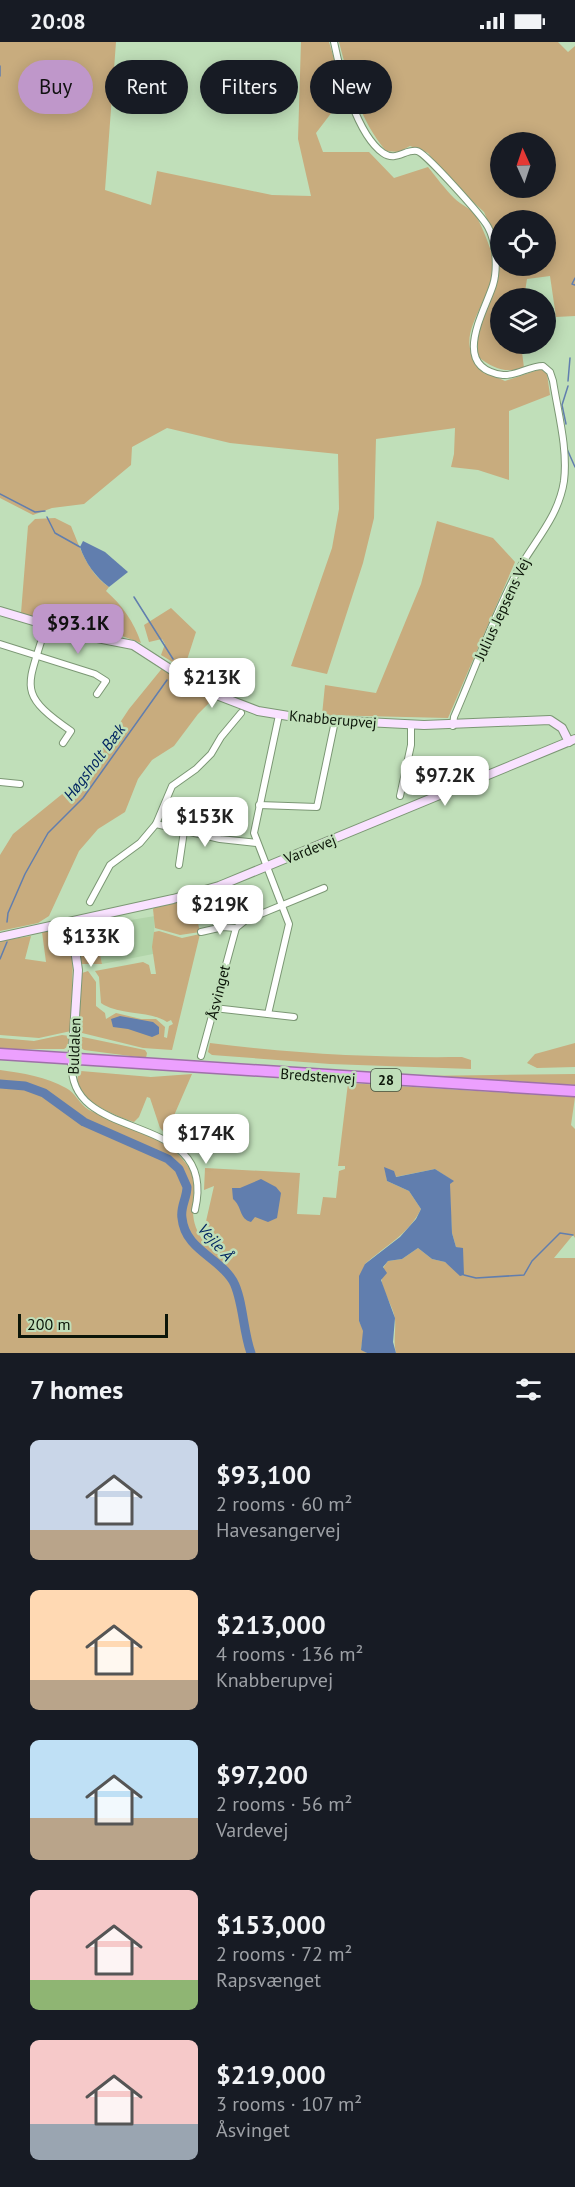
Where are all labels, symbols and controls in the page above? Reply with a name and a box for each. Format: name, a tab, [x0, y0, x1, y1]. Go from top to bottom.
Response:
text: 20:08	[30, 7, 86, 35]
chip: Buy	[18, 60, 93, 114]
chip: Rent	[105, 60, 188, 114]
chip: Filters	[200, 60, 298, 114]
chip: New	[310, 60, 392, 114]
north arrow	[490, 132, 556, 198]
map controls	[490, 132, 556, 354]
button: locate	[490, 210, 556, 276]
button: layers	[490, 288, 556, 354]
street label: Julius Jepsens Vej	[470, 555, 534, 664]
pin: $93.1K	[29, 604, 127, 655]
text: $93.1K	[47, 610, 109, 636]
pin: $213K	[170, 658, 254, 709]
text: $213K	[183, 664, 241, 690]
street label: Knabberupvej	[288, 706, 378, 732]
water label: Høgsholt Bæk	[59, 719, 130, 804]
pin: $97.2K	[396, 756, 494, 807]
text: $97.2K	[415, 762, 475, 788]
pin: $153K	[163, 797, 247, 848]
text: $153K	[176, 803, 234, 829]
street label: Vardevej	[280, 830, 339, 868]
pin: $219K	[178, 885, 262, 936]
text: $219K	[191, 891, 249, 917]
pin: $133K	[49, 917, 133, 968]
text: $133K	[62, 923, 120, 949]
street label: Åsvinget	[202, 963, 234, 1021]
street label: Buldalen	[64, 1017, 84, 1075]
street label: Bredstenvej	[280, 1064, 356, 1088]
road number: 28	[371, 1069, 401, 1091]
pin: $174K	[164, 1114, 248, 1165]
text: $174K	[177, 1120, 235, 1146]
water label: Vejle Å	[194, 1219, 238, 1265]
scale bar	[18, 1311, 168, 1338]
text: 200 m	[27, 1314, 70, 1334]
text: 7 homes	[30, 1373, 123, 1406]
icon: filters	[512, 1373, 545, 1406]
text: $93,100	[216, 1458, 311, 1491]
icon: home	[78, 1464, 150, 1536]
text: 2 rooms · 60 m²	[216, 1491, 352, 1517]
text: Havesangervej	[216, 1517, 341, 1543]
text: $213,000	[216, 1608, 326, 1641]
icon: home	[78, 1614, 150, 1686]
text: 4 rooms · 136 m²	[216, 1641, 363, 1667]
text: Knabberupvej	[216, 1667, 333, 1693]
text: $97,200	[216, 1758, 308, 1791]
icon: home	[78, 1764, 150, 1836]
text: 2 rooms · 56 m²	[216, 1791, 352, 1817]
text: Vardevej	[216, 1817, 288, 1843]
text: $153,000	[216, 1908, 326, 1941]
icon: home	[78, 1914, 150, 1986]
text: 2 rooms · 72 m²	[216, 1941, 352, 1967]
text: Rapsvænget	[216, 1967, 321, 1993]
text: $219,000	[216, 2058, 326, 2091]
icon: home	[78, 2064, 150, 2136]
text: 3 rooms · 107 m²	[216, 2091, 362, 2117]
text: Åsvinget	[216, 2117, 290, 2143]

